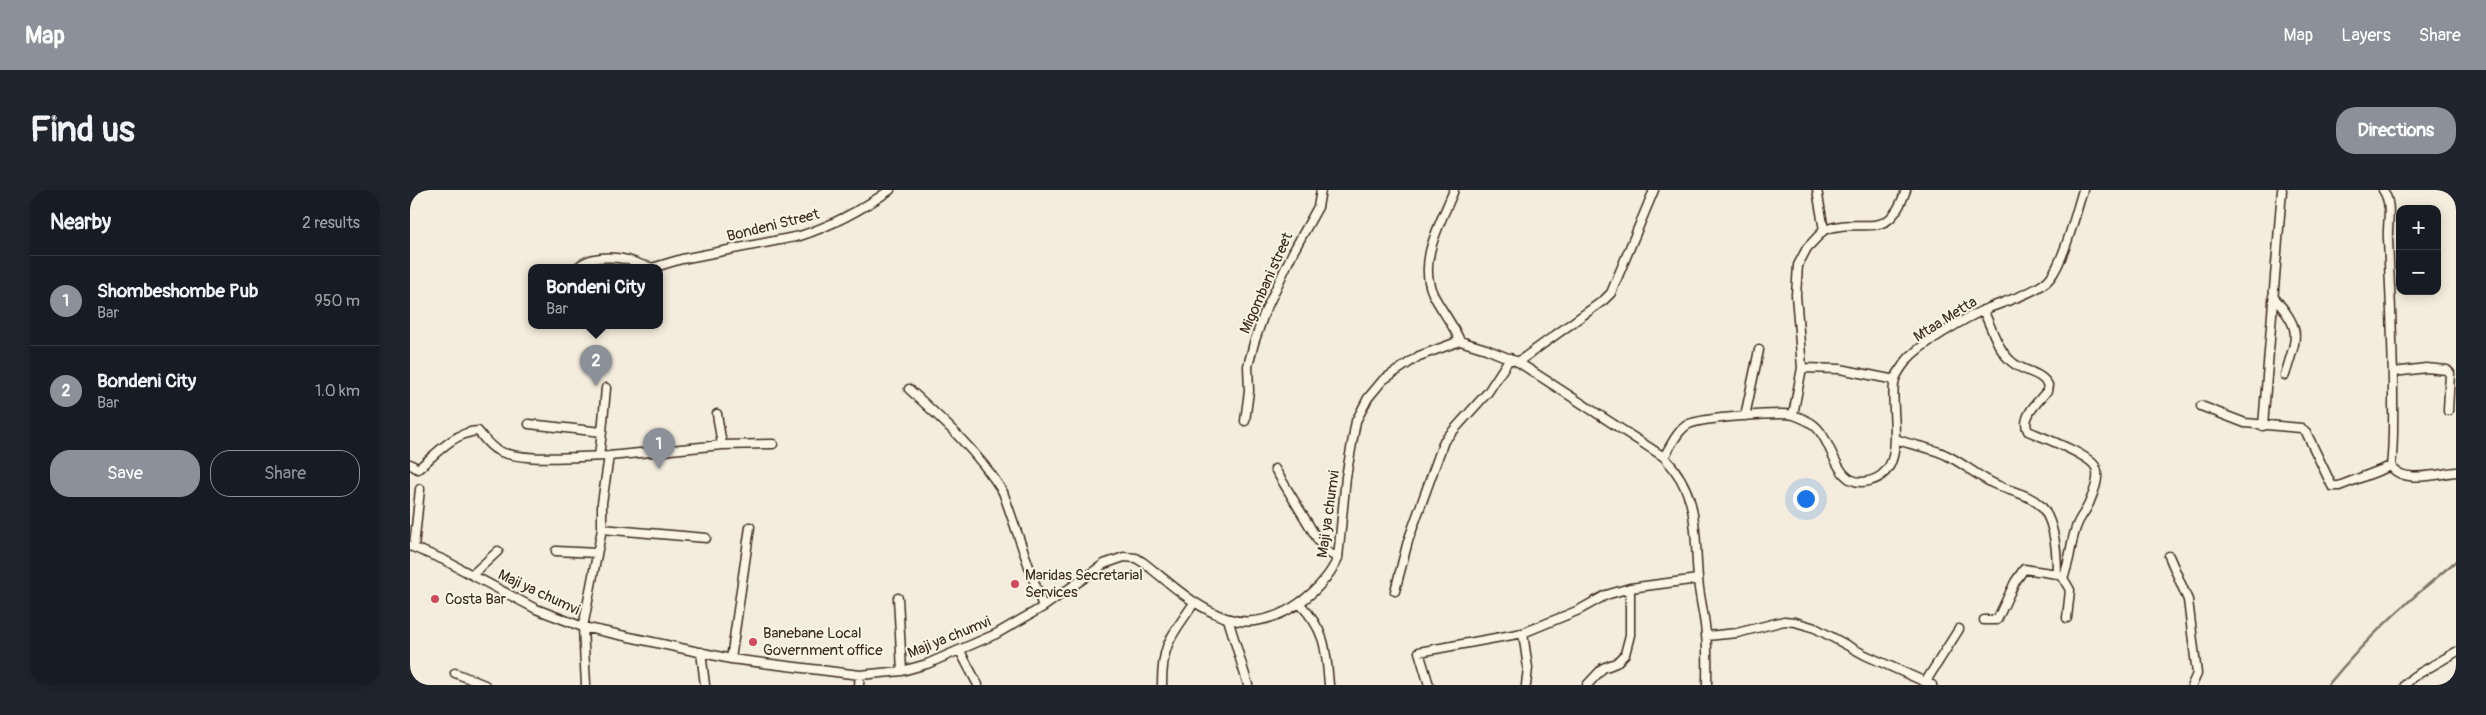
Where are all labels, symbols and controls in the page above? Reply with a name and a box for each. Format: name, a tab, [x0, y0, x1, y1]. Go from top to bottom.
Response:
text: Map	[25, 21, 65, 50]
text: Map	[2284, 24, 2313, 47]
text: Layers	[2341, 24, 2391, 47]
text: Share	[2419, 24, 2461, 47]
button: Directions	[2336, 107, 2456, 154]
text: Find us	[30, 108, 135, 152]
street label: Bondeni Street	[725, 205, 822, 246]
map controls	[2396, 205, 2441, 295]
button: +	[2396, 205, 2441, 250]
text: Nearby	[50, 209, 111, 236]
text: 2 results	[302, 213, 360, 233]
street label: Migombani street	[1236, 229, 1298, 337]
button: −	[2396, 250, 2441, 295]
popup	[528, 264, 663, 329]
text: Bondeni City	[546, 275, 645, 299]
text: Shombeshombe Pub	[97, 279, 258, 303]
text: 1	[63, 291, 69, 311]
text: 950 m	[314, 291, 360, 311]
street label: Mtaa Metta	[1910, 292, 1981, 346]
text: Bar	[546, 299, 568, 319]
text: Bar	[97, 303, 119, 323]
pin: 2	[580, 345, 612, 386]
text: Bondeni City	[97, 369, 196, 393]
text: 2	[62, 381, 70, 401]
text: 1.0 km	[315, 381, 360, 401]
text: Bar	[97, 393, 119, 413]
pin: 1	[643, 428, 675, 469]
button: Save	[50, 450, 200, 497]
button: Share	[210, 450, 360, 497]
street label: Maji ya chumvi	[1313, 469, 1344, 559]
your location	[1793, 486, 1819, 512]
street label: Maji ya chumvi	[495, 565, 583, 620]
place label: Maridas Secretarial Services	[1025, 566, 1143, 602]
marker: Maridas Secretarial Services	[1009, 578, 1021, 590]
place label: Costa Bar	[445, 590, 507, 609]
marker: Costa Bar	[429, 593, 441, 605]
street label: Maji ya chumvi	[905, 612, 994, 663]
place label: Banebane Local Government office	[763, 624, 883, 660]
marker: Banebane Local Government office	[747, 636, 759, 648]

